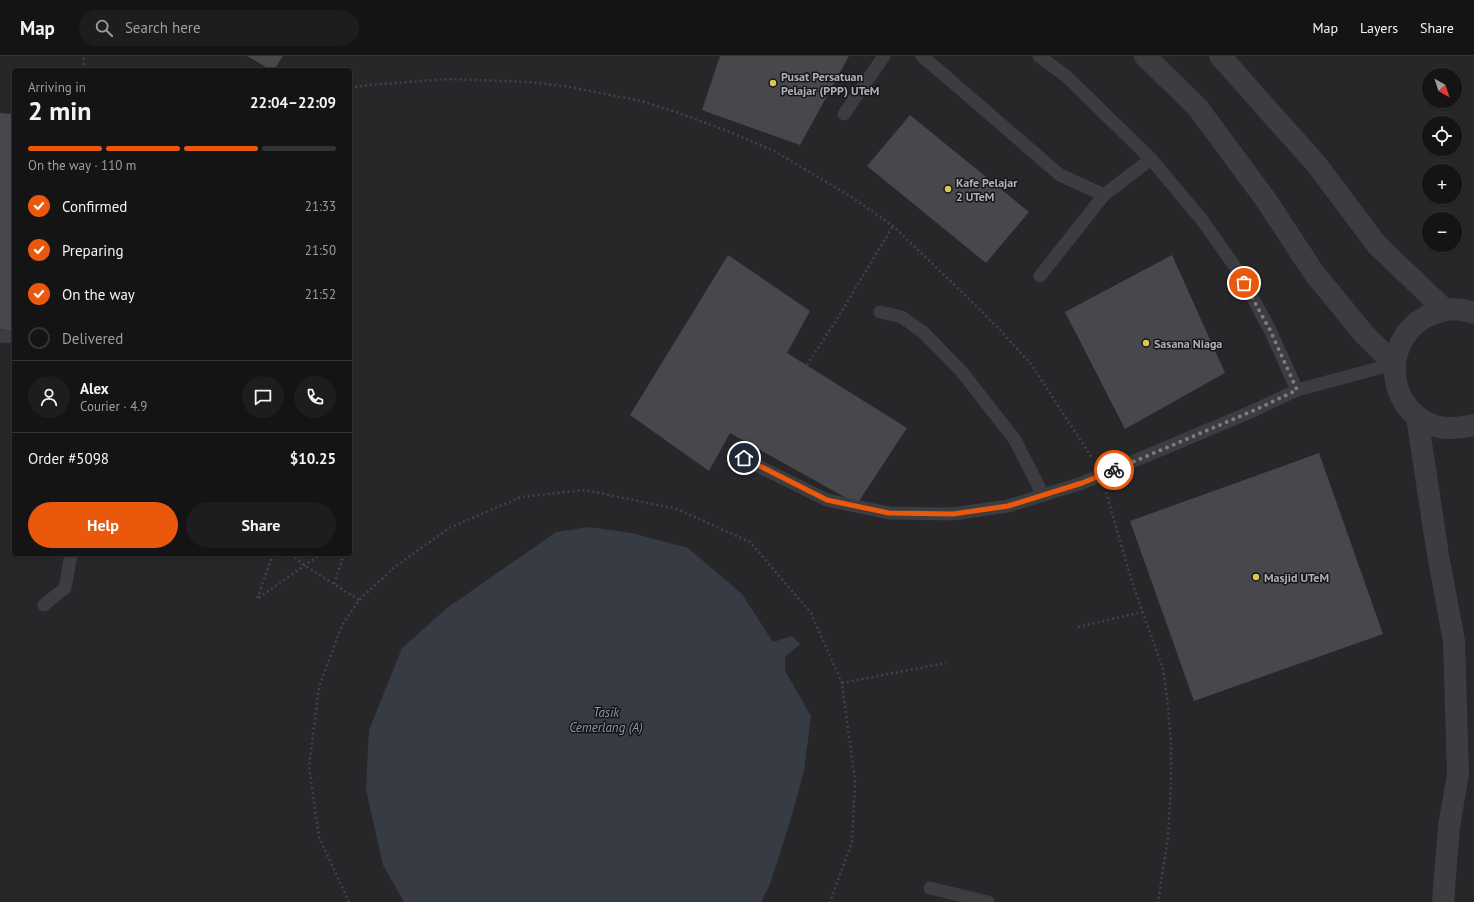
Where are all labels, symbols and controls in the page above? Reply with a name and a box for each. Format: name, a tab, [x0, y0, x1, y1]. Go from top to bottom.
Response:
search box	[79, 10, 359, 46]
text: Map	[20, 16, 55, 40]
icon: search	[93, 17, 115, 39]
text: Search here	[125, 18, 201, 37]
text: Map	[1312, 19, 1338, 37]
text: Layers	[1360, 19, 1398, 37]
text: Share	[1420, 19, 1454, 37]
north arrow	[1422, 68, 1462, 108]
map controls	[1422, 68, 1462, 252]
place label: Pusat Persatuan Pelajar (PPP) UTeM	[781, 69, 879, 98]
marker: Pusat Persatuan Pelajar (PPP) UTeM	[768, 78, 778, 88]
text: Arriving in	[28, 79, 86, 96]
text: 22:04–22:09	[250, 93, 336, 112]
text: 2 min	[28, 94, 91, 127]
button: locate	[1422, 116, 1462, 156]
text: On the way · 110 m	[28, 157, 136, 174]
button: +	[1422, 164, 1462, 204]
place label: Kafe Pelajar 2 UTeM	[956, 175, 1018, 204]
marker: Kafe Pelajar 2 UTeM	[943, 184, 953, 194]
icon: check	[28, 195, 50, 217]
text: Confirmed	[62, 197, 127, 216]
text: 21:33	[305, 198, 336, 215]
button: −	[1422, 212, 1462, 252]
icon: check	[28, 239, 50, 261]
text: Preparing	[62, 241, 124, 260]
text: 21:50	[305, 242, 336, 259]
pin	[1227, 266, 1261, 300]
icon: bag	[1233, 272, 1255, 294]
icon: check	[28, 283, 50, 305]
text: On the way	[62, 285, 135, 304]
text: 21:52	[305, 286, 336, 303]
text: Delivered	[62, 329, 123, 348]
place label: Sasana Niaga	[1154, 336, 1222, 351]
marker: Sasana Niaga	[1141, 338, 1151, 348]
button: person	[28, 376, 70, 418]
button: chat	[242, 376, 284, 418]
button: phone	[294, 376, 336, 418]
text: Alex	[80, 379, 109, 398]
text: Courier · 4.9	[80, 398, 147, 415]
pin	[727, 441, 761, 475]
icon: home	[733, 447, 755, 469]
text: Order #5098	[28, 449, 109, 468]
text: $10.25	[290, 449, 336, 468]
courier	[1094, 450, 1134, 490]
icon: bike	[1103, 459, 1125, 481]
button: Help	[28, 502, 178, 548]
button: Share	[186, 502, 336, 548]
place label: Masjid UTeM	[1264, 570, 1329, 585]
marker: Masjid UTeM	[1251, 572, 1261, 582]
water label: Tasik Cemerlang (A)	[569, 704, 643, 736]

